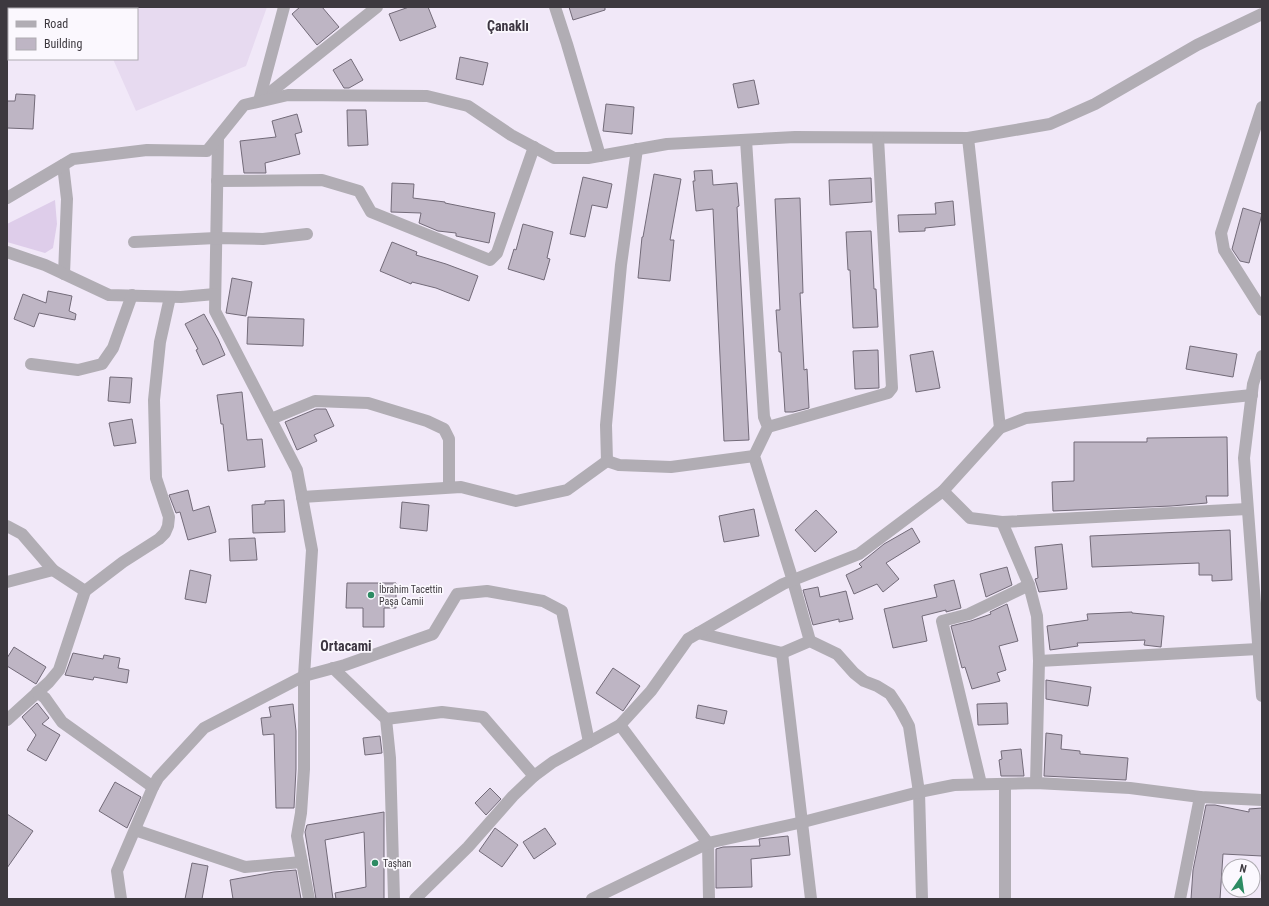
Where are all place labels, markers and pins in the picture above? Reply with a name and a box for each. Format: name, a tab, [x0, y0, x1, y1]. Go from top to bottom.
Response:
place label: İbrahim Tacettin Paşa Camii	[379, 583, 443, 607]
marker: İbrahim Tacettin Paşa Camii	[366, 590, 376, 600]
marker: Taşhan	[370, 858, 380, 868]
place label: Taşhan	[383, 858, 412, 869]

